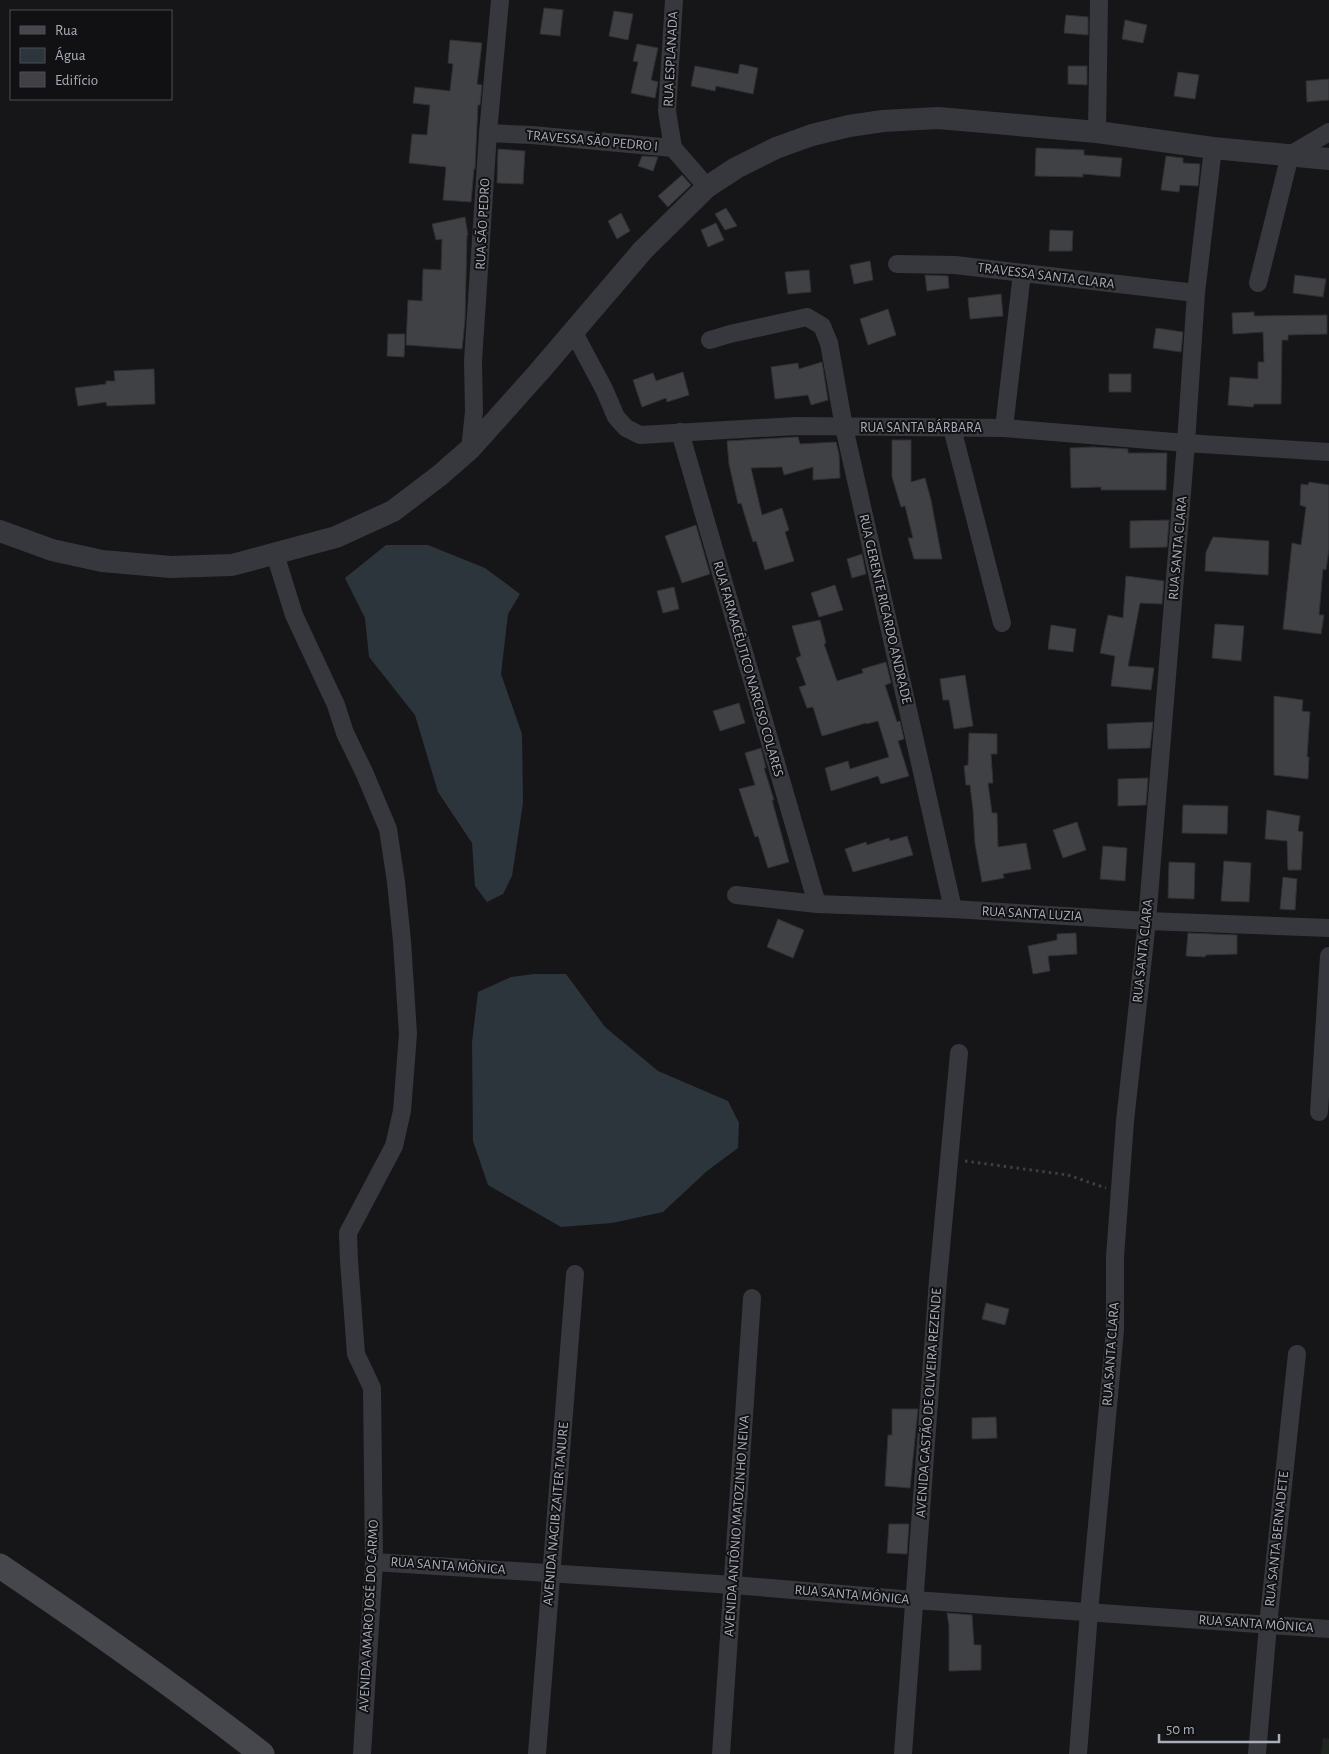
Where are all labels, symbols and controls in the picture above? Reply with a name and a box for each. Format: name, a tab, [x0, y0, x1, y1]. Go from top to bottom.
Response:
legend	[10, 10, 172, 100]
street label: RUA ESPLANADA	[662, 11, 680, 107]
text: Rua	[55, 23, 78, 38]
text: Água	[55, 46, 86, 63]
text: Edifício	[55, 73, 98, 88]
street label: TRAVESSA SÃO PEDRO I	[526, 126, 659, 154]
street label: RUA SÃO PEDRO	[472, 178, 492, 270]
street label: TRAVESSA SANTA CLARA	[977, 261, 1115, 291]
street label: RUA SANTA BÁRBARA	[860, 418, 982, 435]
street label: RUA SANTA CLARA	[1166, 496, 1190, 600]
street label: RUA GERENTE RICARDO ANDRADE	[856, 513, 914, 706]
street label: RUA FARMACÊUTICO NARCISO COLARES	[710, 559, 788, 779]
street label: RUA SANTA CLARA	[1131, 899, 1155, 1003]
street label: RUA SANTA LUZIA	[981, 904, 1083, 924]
street label: AVENIDA GASTÃO DE OLIVEIRA REZENDE	[912, 1287, 944, 1518]
street label: RUA SANTA CLARA	[1100, 1302, 1122, 1406]
street label: AVENIDA ANTÔNIO MATOZINHO NEIVA	[720, 1415, 752, 1637]
street label: AVENIDA NAGIB ZAITER TANURE	[541, 1421, 571, 1606]
street label: RUA SANTA BERNADETE	[1263, 1470, 1291, 1607]
street label: AVENIDA AMARO JOSÉ DO CARMO	[354, 1519, 381, 1713]
street label: RUA SANTA MÔNICA	[390, 1553, 506, 1577]
street label: RUA SANTA MÔNICA	[794, 1581, 910, 1607]
street label: RUA SANTA MÔNICA	[1198, 1611, 1314, 1635]
scale bar	[1159, 1712, 1279, 1744]
text: 50 m	[1166, 1722, 1195, 1737]

